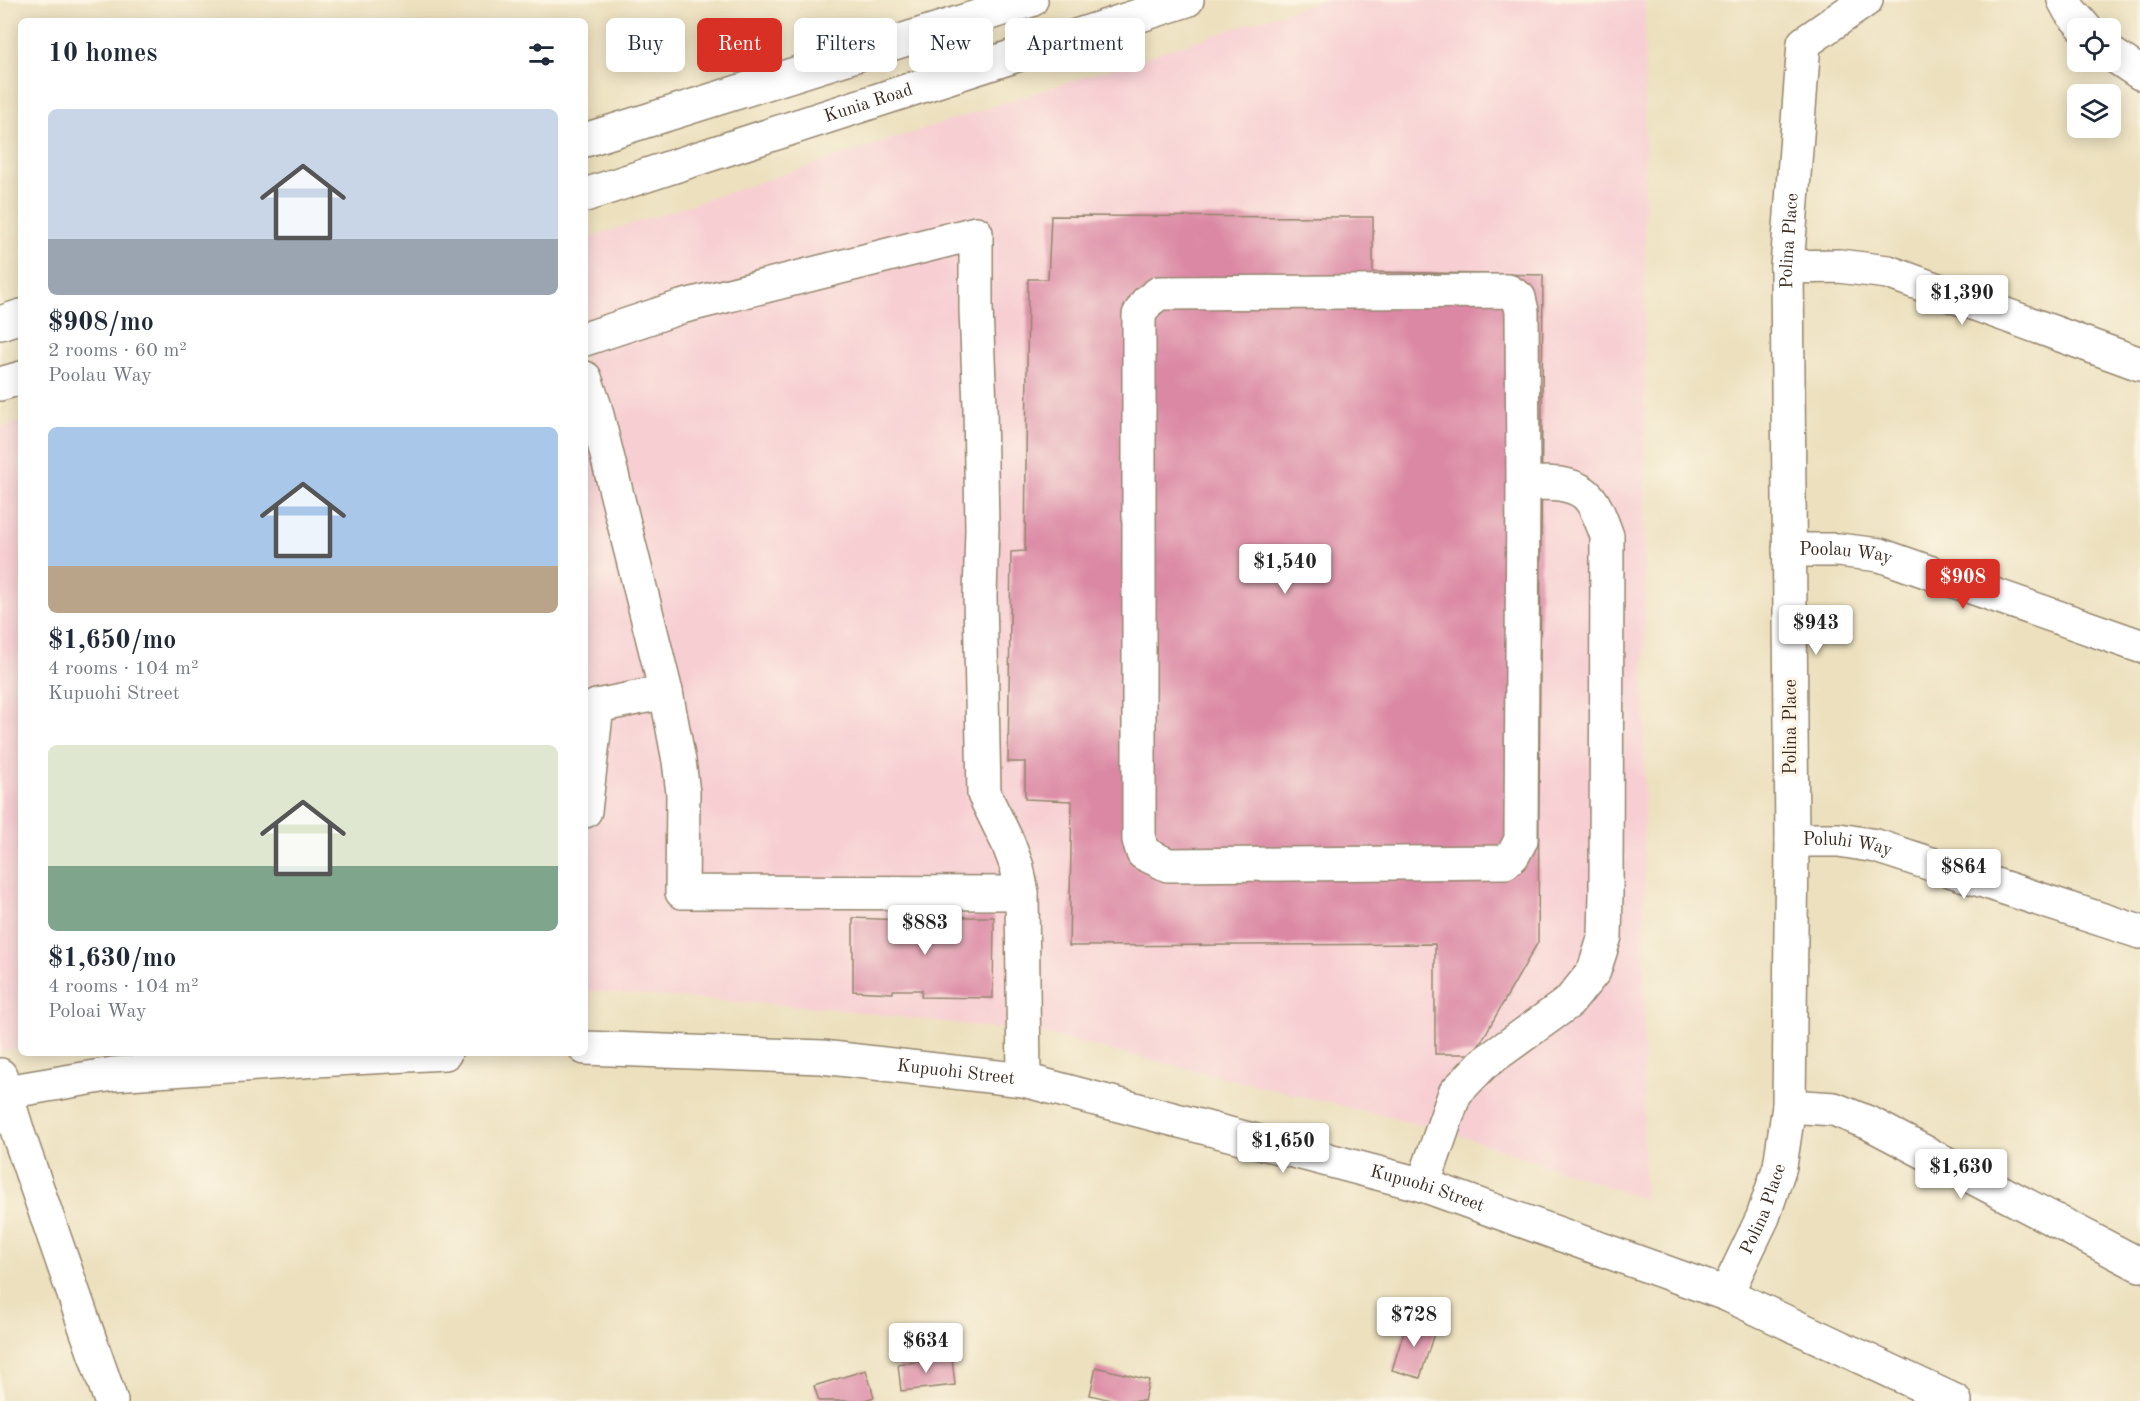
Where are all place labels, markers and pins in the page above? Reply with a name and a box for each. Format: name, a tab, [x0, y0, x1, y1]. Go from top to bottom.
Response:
pin: $1,390	[1913, 275, 2011, 326]
pin: $1,540	[1236, 544, 1334, 595]
pin: $908	[1927, 559, 1999, 610]
pin: $943	[1780, 605, 1852, 656]
pin: $864	[1928, 849, 2000, 900]
pin: $883	[889, 905, 961, 956]
pin: $1,650	[1234, 1123, 1332, 1174]
pin: $1,630	[1912, 1149, 2010, 1200]
pin: $728	[1378, 1297, 1450, 1348]
pin: $634	[890, 1323, 962, 1374]

